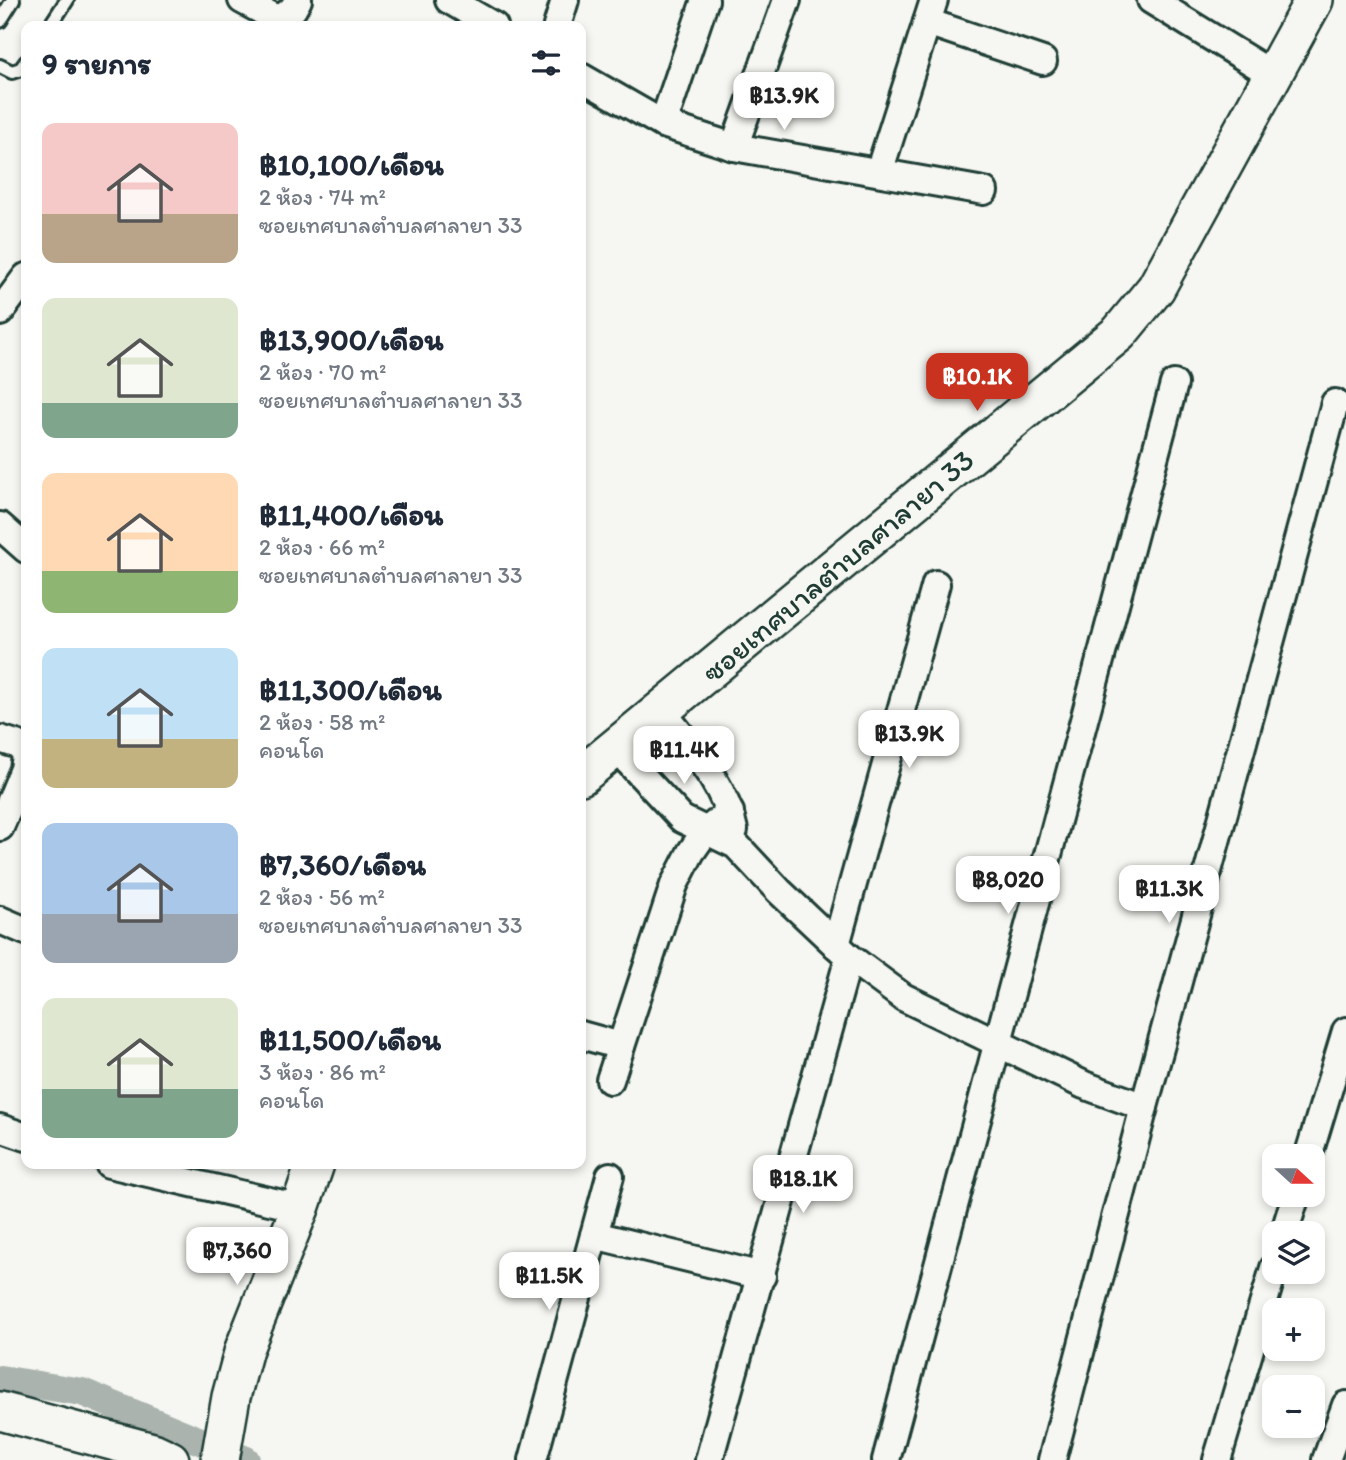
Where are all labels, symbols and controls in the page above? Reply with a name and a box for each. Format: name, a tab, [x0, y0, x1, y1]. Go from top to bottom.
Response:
icon: filters	[527, 44, 565, 82]
text: 9 รายการ	[42, 45, 151, 82]
pin: ฿13.9K	[727, 72, 841, 132]
text: ฿13.9K	[749, 81, 819, 109]
text: ฿10,100/เดือน	[259, 146, 444, 183]
icon: home	[98, 151, 182, 235]
text: 2 ห้อง · 74 m²	[259, 183, 386, 211]
text: ซอยเทศบาลตำบลศาลายา 33	[259, 211, 523, 239]
text: ฿13,900/เดือน	[259, 321, 443, 358]
icon: home	[98, 326, 182, 410]
pin: ฿10.1K	[920, 354, 1034, 413]
text: 2 ห้อง · 70 m²	[259, 358, 386, 386]
text: ฿10.1K	[942, 362, 1012, 390]
text: ซอยเทศบาลตำบลศาลายา 33	[259, 386, 523, 414]
street label: ซอยเทศบาลตำบลศาลายา 33	[694, 441, 981, 690]
text: ฿11,400/เดือน	[259, 496, 443, 533]
icon: home	[98, 501, 182, 585]
text: 2 ห้อง · 66 m²	[259, 533, 385, 561]
text: ซอยเทศบาลตำบลศาลายา 33	[259, 561, 523, 589]
text: ฿11,300/เดือน	[259, 671, 442, 708]
icon: home	[98, 676, 182, 760]
text: 2 ห้อง · 58 m²	[259, 708, 385, 736]
pin: ฿13.9K	[852, 710, 966, 770]
text: ฿13.9K	[874, 719, 944, 747]
pin: ฿11.4K	[627, 726, 741, 786]
text: ฿11.4K	[649, 735, 719, 763]
text: คอนโด	[259, 736, 324, 764]
text: ฿7,360/เดือน	[259, 846, 426, 883]
icon: home	[98, 851, 182, 935]
pin: ฿8,020	[951, 856, 1065, 916]
text: ฿8,020	[972, 865, 1044, 893]
pin: ฿11.3K	[1112, 866, 1226, 925]
text: ฿11.3K	[1135, 874, 1203, 902]
text: 2 ห้อง · 56 m²	[259, 883, 385, 911]
text: ซอยเทศบาลตำบลศาลายา 33	[259, 911, 523, 939]
text: ฿11,500/เดือน	[259, 1021, 441, 1058]
icon: home	[98, 1026, 182, 1110]
text: 3 ห้อง · 86 m²	[259, 1058, 386, 1086]
text: คอนโด	[259, 1086, 324, 1114]
north arrow	[1262, 1144, 1325, 1208]
map controls	[1262, 1144, 1325, 1438]
pin: ฿18.1K	[746, 1156, 860, 1215]
text: ฿18.1K	[769, 1164, 837, 1192]
button: layers	[1262, 1221, 1325, 1284]
pin: ฿7,360	[180, 1228, 294, 1287]
text: ฿7,360	[202, 1236, 272, 1264]
pin: ฿11.5K	[492, 1252, 606, 1312]
text: ฿11.5K	[515, 1261, 583, 1289]
button: +	[1262, 1298, 1325, 1361]
button: −	[1262, 1375, 1325, 1438]

